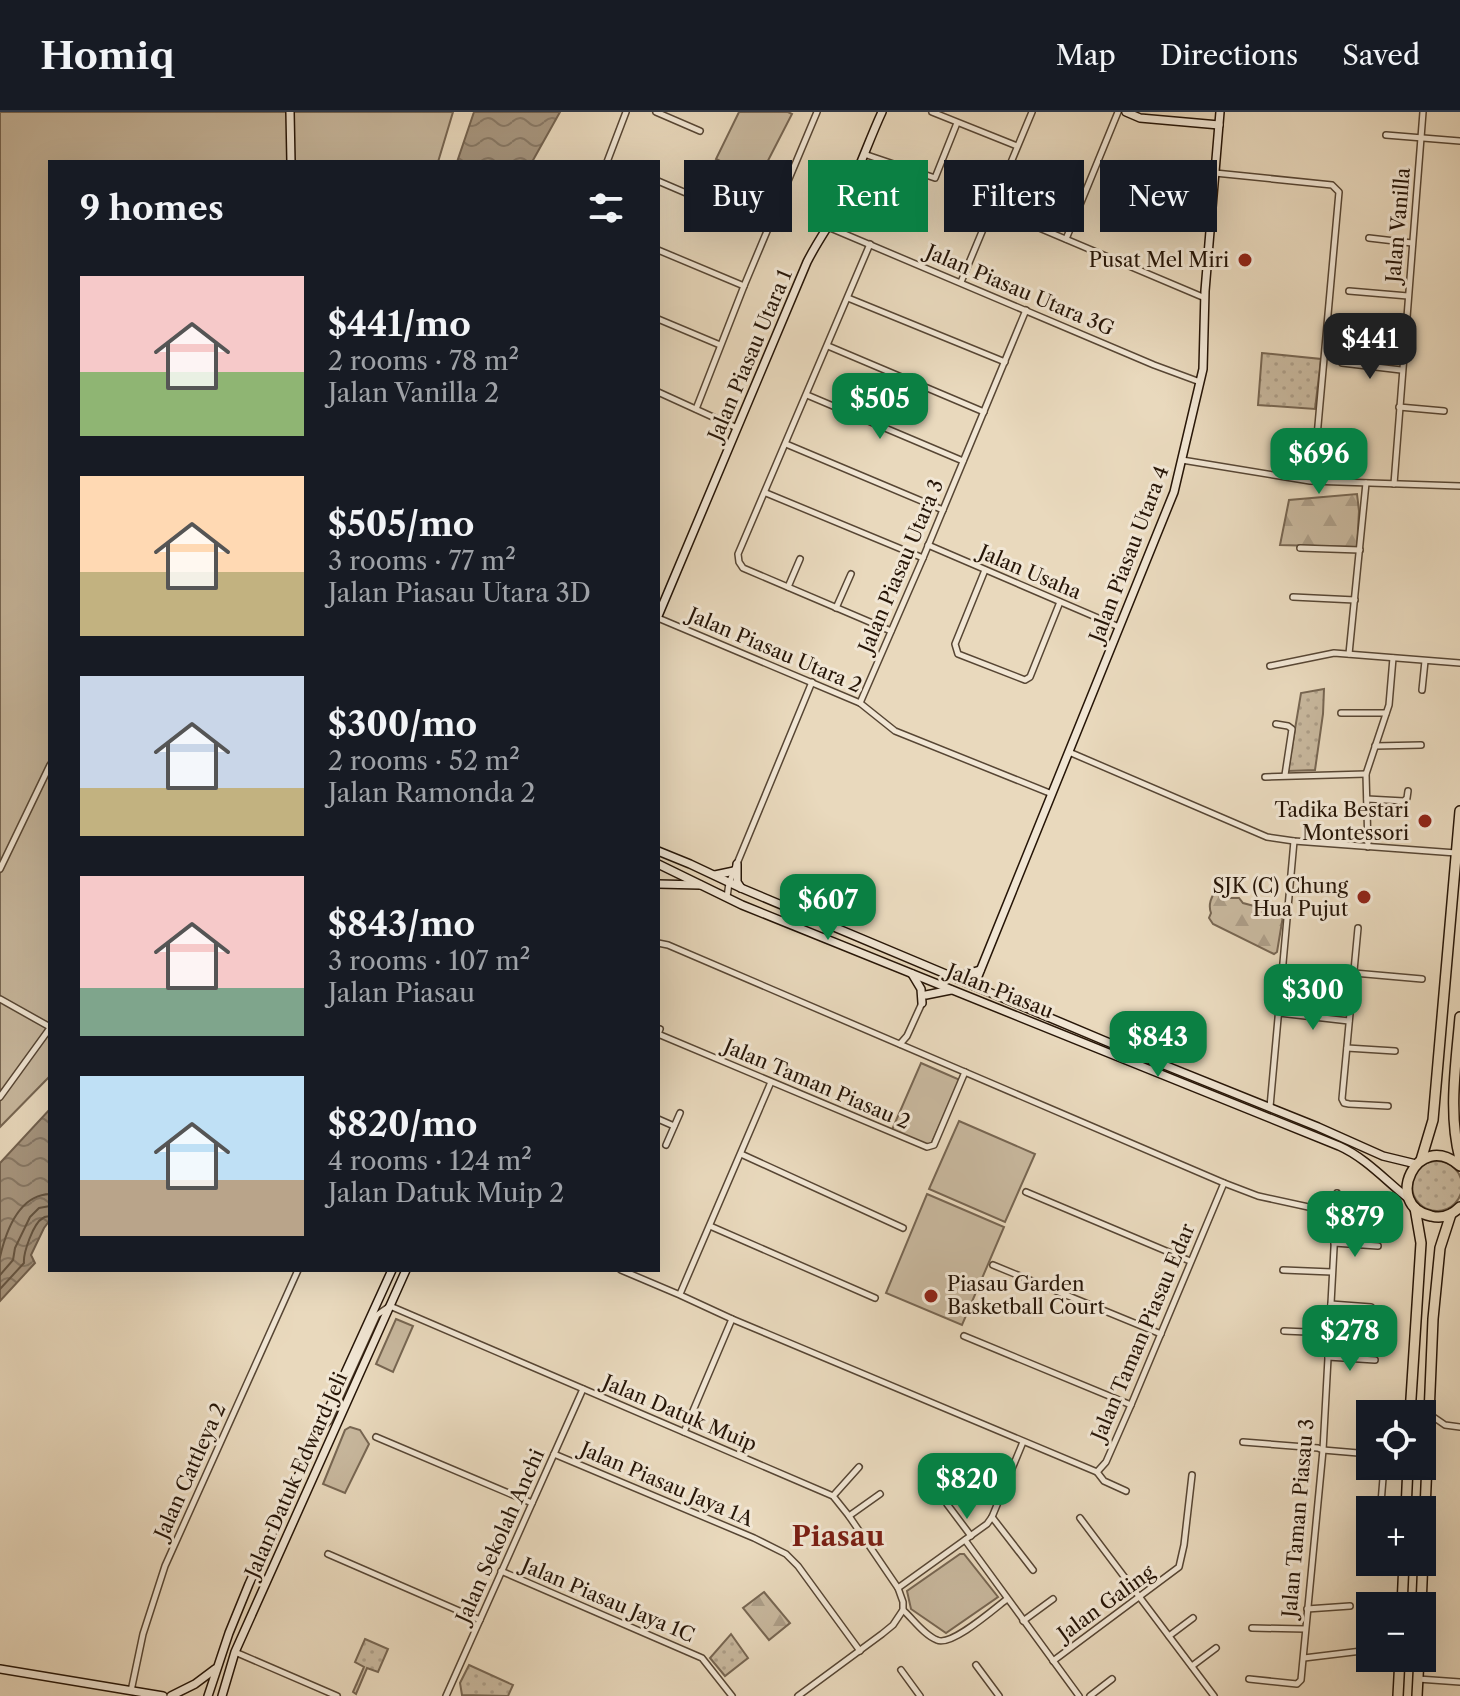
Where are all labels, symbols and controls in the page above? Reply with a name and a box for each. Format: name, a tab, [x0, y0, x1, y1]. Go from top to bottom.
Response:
text: Homiq	[40, 32, 174, 79]
text: Map	[1056, 38, 1116, 72]
text: Directions	[1160, 38, 1298, 72]
text: Saved	[1342, 38, 1420, 72]
chip: Buy	[684, 160, 792, 232]
chip: Rent	[808, 160, 928, 232]
chip: Filters	[944, 160, 1084, 232]
chip: New	[1100, 160, 1217, 232]
street label: Jalan Vanilla	[1381, 166, 1415, 286]
icon: filters	[584, 186, 628, 230]
text: 9 homes	[80, 187, 224, 229]
street label: Jalan Piasau Utara 3G	[920, 238, 1118, 341]
place label: Pusat Mel Miri	[1089, 248, 1229, 272]
marker: Pusat Mel Miri	[1236, 251, 1254, 269]
street label: Jalan Piasau Utara 1	[702, 265, 797, 447]
text: $441/mo	[328, 303, 471, 345]
icon: home	[144, 308, 240, 404]
pin: $441	[1323, 313, 1417, 381]
text: $441	[1341, 323, 1399, 355]
text: 2 rooms · 78 m²	[328, 345, 519, 377]
pin: $505	[833, 373, 927, 441]
text: Jalan Vanilla 2	[328, 377, 499, 409]
text: $505	[850, 383, 910, 415]
pin: $696	[1272, 428, 1366, 496]
text: $696	[1288, 438, 1350, 470]
street label: Jalan Piasau Utara 4	[1083, 463, 1174, 648]
street label: Jalan Piasau Utara 3	[852, 476, 948, 659]
text: $505/mo	[328, 503, 474, 545]
icon: home	[144, 508, 240, 604]
street label: Jalan Usaha	[972, 539, 1085, 604]
text: 3 rooms · 77 m²	[328, 545, 516, 577]
text: Jalan Piasau Utara 3D	[328, 577, 591, 609]
street label: Jalan Piasau Utara 2	[682, 601, 866, 697]
text: $300/mo	[328, 703, 477, 745]
icon: home	[144, 708, 240, 804]
text: 2 rooms · 52 m²	[328, 745, 520, 777]
text: Jalan Ramonda 2	[328, 777, 535, 809]
place label: Tadika Bestari Montessori	[1274, 798, 1409, 845]
marker: Tadika Bestari Montessori	[1416, 812, 1434, 830]
pin: $607	[781, 874, 875, 942]
place label: SJK (C) Chung Hua Pujut	[1213, 874, 1348, 921]
text: $607	[798, 884, 858, 916]
marker: SJK (C) Chung Hua Pujut	[1355, 888, 1373, 906]
text: $843/mo	[328, 903, 475, 945]
icon: home	[144, 908, 240, 1004]
text: 3 rooms · 107 m²	[328, 945, 530, 977]
street label: Jalan Piasau	[940, 958, 1057, 1023]
pin: $300	[1266, 964, 1360, 1032]
text: $300	[1282, 974, 1344, 1006]
text: Jalan Piasau	[328, 977, 475, 1009]
pin: $843	[1111, 1011, 1205, 1079]
text: $843	[1128, 1021, 1188, 1053]
street label: Jalan Taman Piasau 2	[717, 1033, 914, 1134]
text: $820/mo	[328, 1103, 477, 1145]
icon: home	[144, 1108, 240, 1204]
text: 4 rooms · 124 m²	[328, 1145, 532, 1177]
text: Jalan Datuk Muip 2	[328, 1177, 564, 1209]
pin: $879	[1308, 1191, 1402, 1259]
text: $879	[1325, 1201, 1385, 1233]
street label: Jalan Taman Piasau Edar	[1085, 1219, 1200, 1447]
place label: Piasau Garden Basketball Court	[947, 1272, 1105, 1319]
marker: Piasau Garden Basketball Court	[922, 1287, 940, 1305]
pin: $278	[1303, 1305, 1397, 1373]
text: $278	[1320, 1315, 1380, 1347]
street label: Jalan Datuk Edward Jeli	[239, 1369, 352, 1584]
street label: Jalan Datuk Muip	[597, 1369, 761, 1456]
street label: Jalan Cattleya 2	[148, 1399, 231, 1545]
map controls	[1356, 1400, 1436, 1672]
button: locate	[1356, 1400, 1436, 1480]
street label: Jalan Taman Piasau 3	[1277, 1418, 1319, 1621]
street label: Jalan Piasau Jaya 1A	[574, 1436, 758, 1532]
street label: Jalan Sekolah Anchi	[450, 1445, 549, 1629]
pin: $820	[920, 1453, 1014, 1521]
text: $820	[936, 1463, 998, 1495]
button: +	[1356, 1496, 1436, 1576]
district label: Piasau	[791, 1519, 885, 1553]
street label: Jalan Piasau Jaya 1C	[515, 1552, 698, 1647]
street label: Jalan Galing	[1051, 1560, 1159, 1648]
button: −	[1356, 1592, 1436, 1672]

